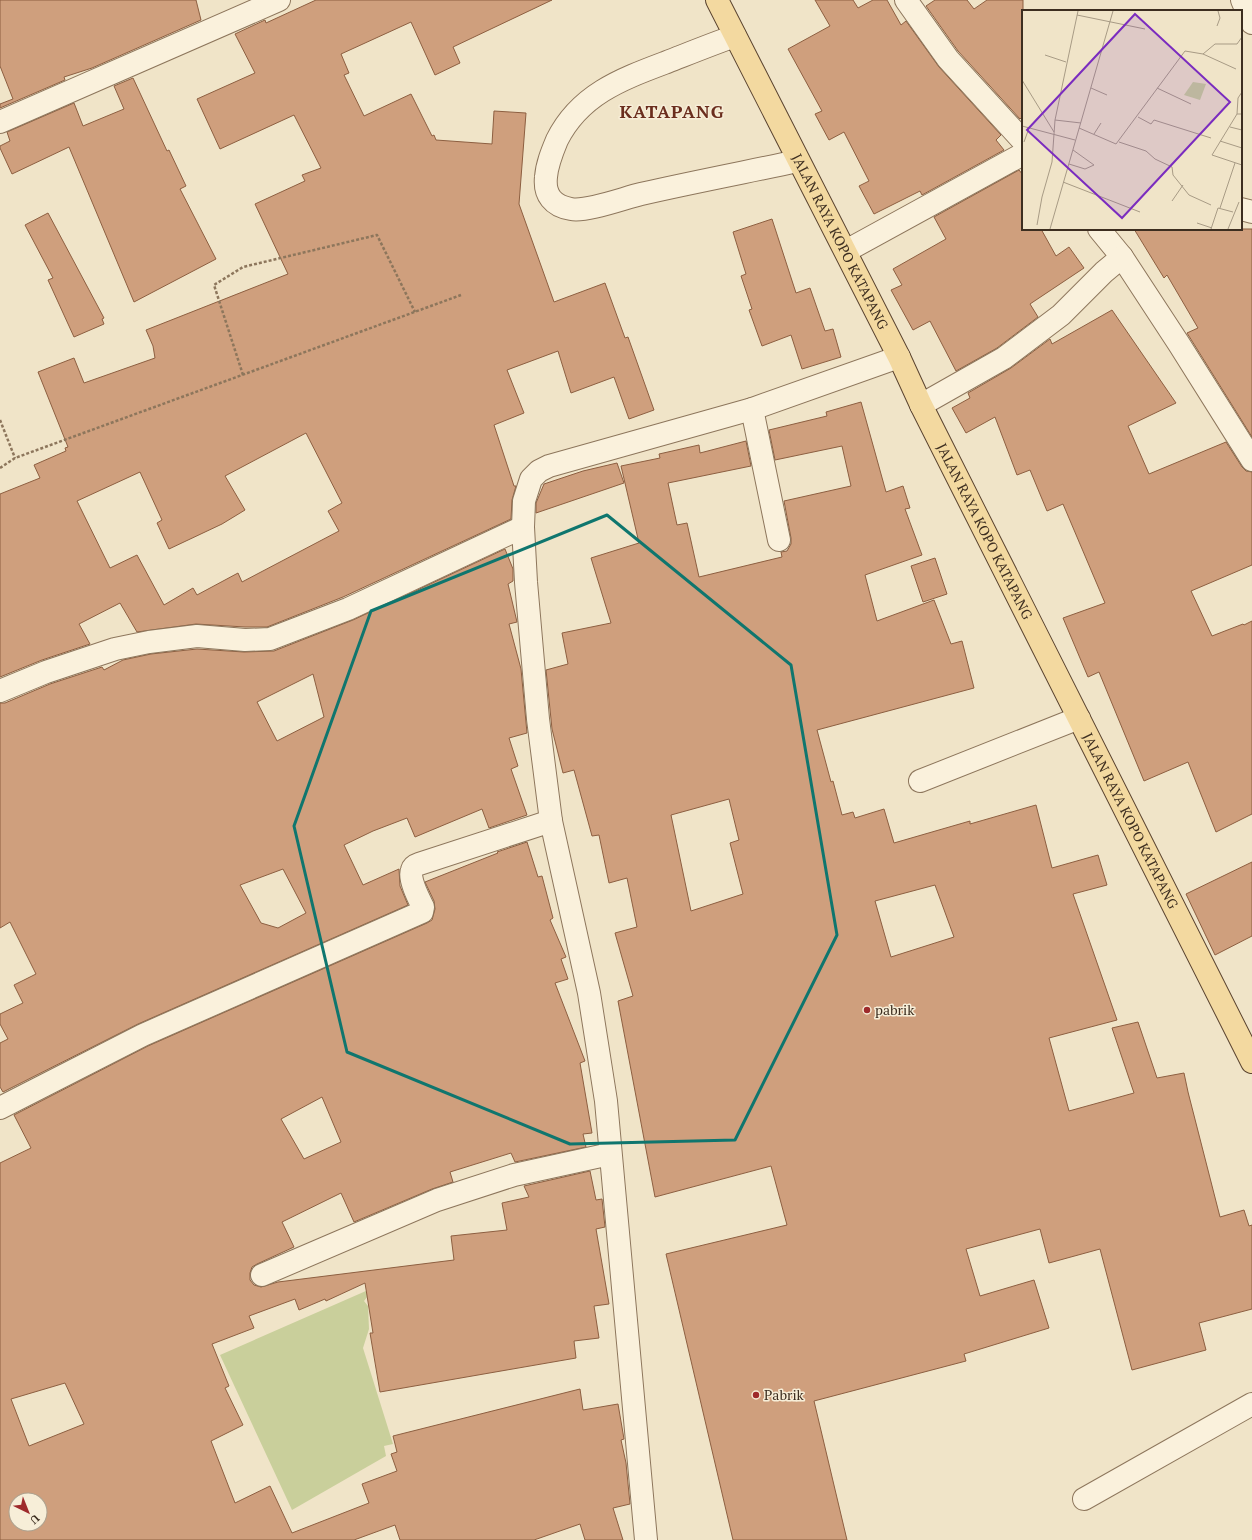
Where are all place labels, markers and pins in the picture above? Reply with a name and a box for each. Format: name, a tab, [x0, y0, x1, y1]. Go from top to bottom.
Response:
place label: pabrik	[875, 1000, 915, 1019]
marker: pabrik	[862, 1005, 872, 1015]
place label: Pabrik	[764, 1385, 805, 1404]
marker: Pabrik	[751, 1390, 761, 1400]

